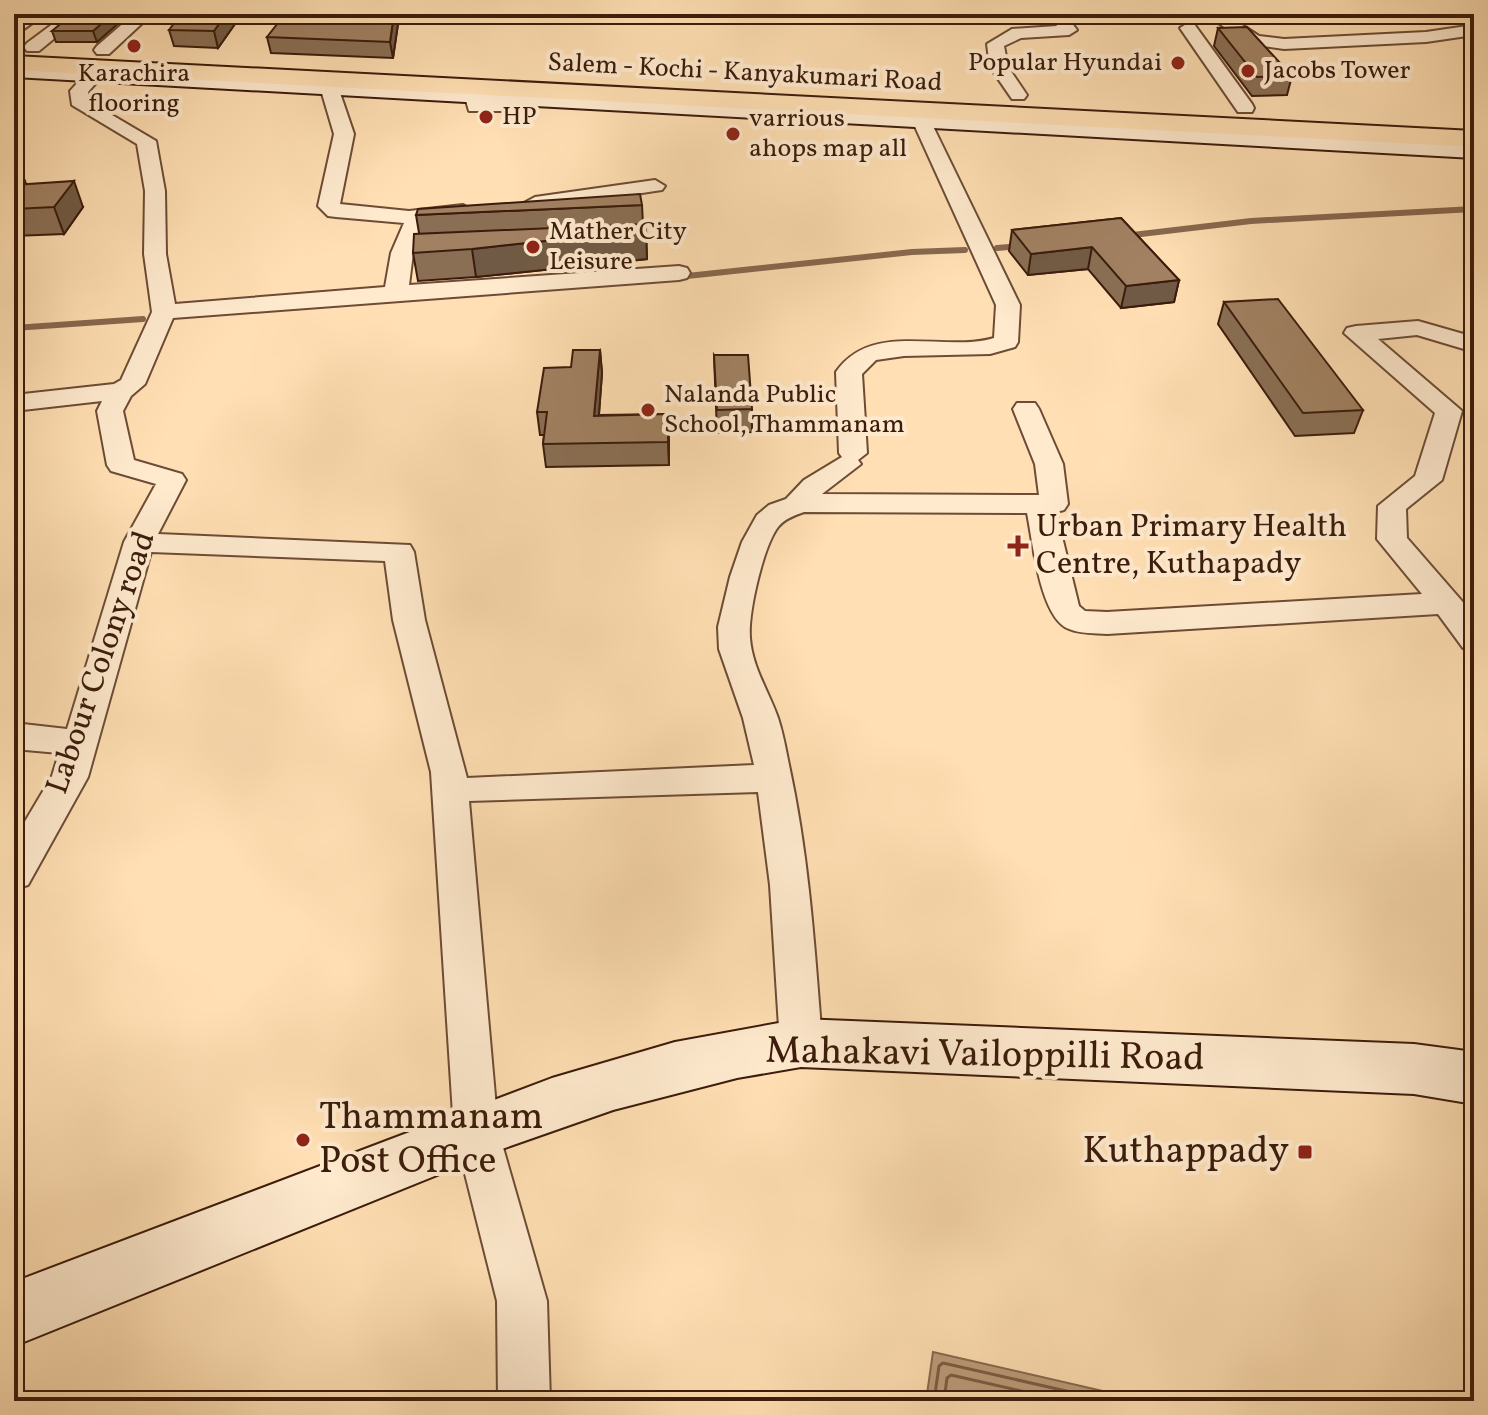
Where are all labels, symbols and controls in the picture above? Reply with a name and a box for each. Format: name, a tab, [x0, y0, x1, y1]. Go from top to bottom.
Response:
marker: Karachira flooring	[125, 37, 143, 55]
street label: Salem - Kochi - Kanyakumari Road	[547, 45, 943, 101]
place label: Popular Hyundai	[968, 45, 1162, 81]
place label: Jacobs Tower	[1264, 53, 1411, 89]
marker: Popular Hyundai	[1169, 54, 1187, 72]
place label: Karachira flooring	[78, 56, 190, 122]
marker: Jacobs Tower	[1239, 62, 1257, 80]
place label: HP	[502, 99, 537, 135]
place label: varrious ahops map all	[749, 101, 907, 167]
marker: HP	[477, 108, 495, 126]
marker: varrious ahops map all	[724, 125, 742, 143]
place label: Mather City Leisure	[549, 214, 687, 280]
marker: Mather City Leisure	[524, 238, 542, 256]
place label: Nalanda Public School, Thammanam	[664, 377, 905, 443]
marker: Nalanda Public School, Thammanam	[639, 401, 657, 419]
place label: Urban Primary Health Centre, Kuthapady	[1036, 506, 1347, 587]
street label: Labour Colony road	[36, 526, 168, 800]
marker: Urban Primary Health Centre, Kuthapady	[1007, 535, 1029, 557]
street label: Mahakavi Vailoppilli Road	[765, 1026, 1205, 1086]
place label: Thammanam Post Office	[319, 1092, 543, 1189]
place label: Kuthappady	[1082, 1126, 1289, 1179]
marker: Thammanam Post Office	[294, 1131, 312, 1149]
marker: Kuthappady	[1296, 1143, 1314, 1161]

